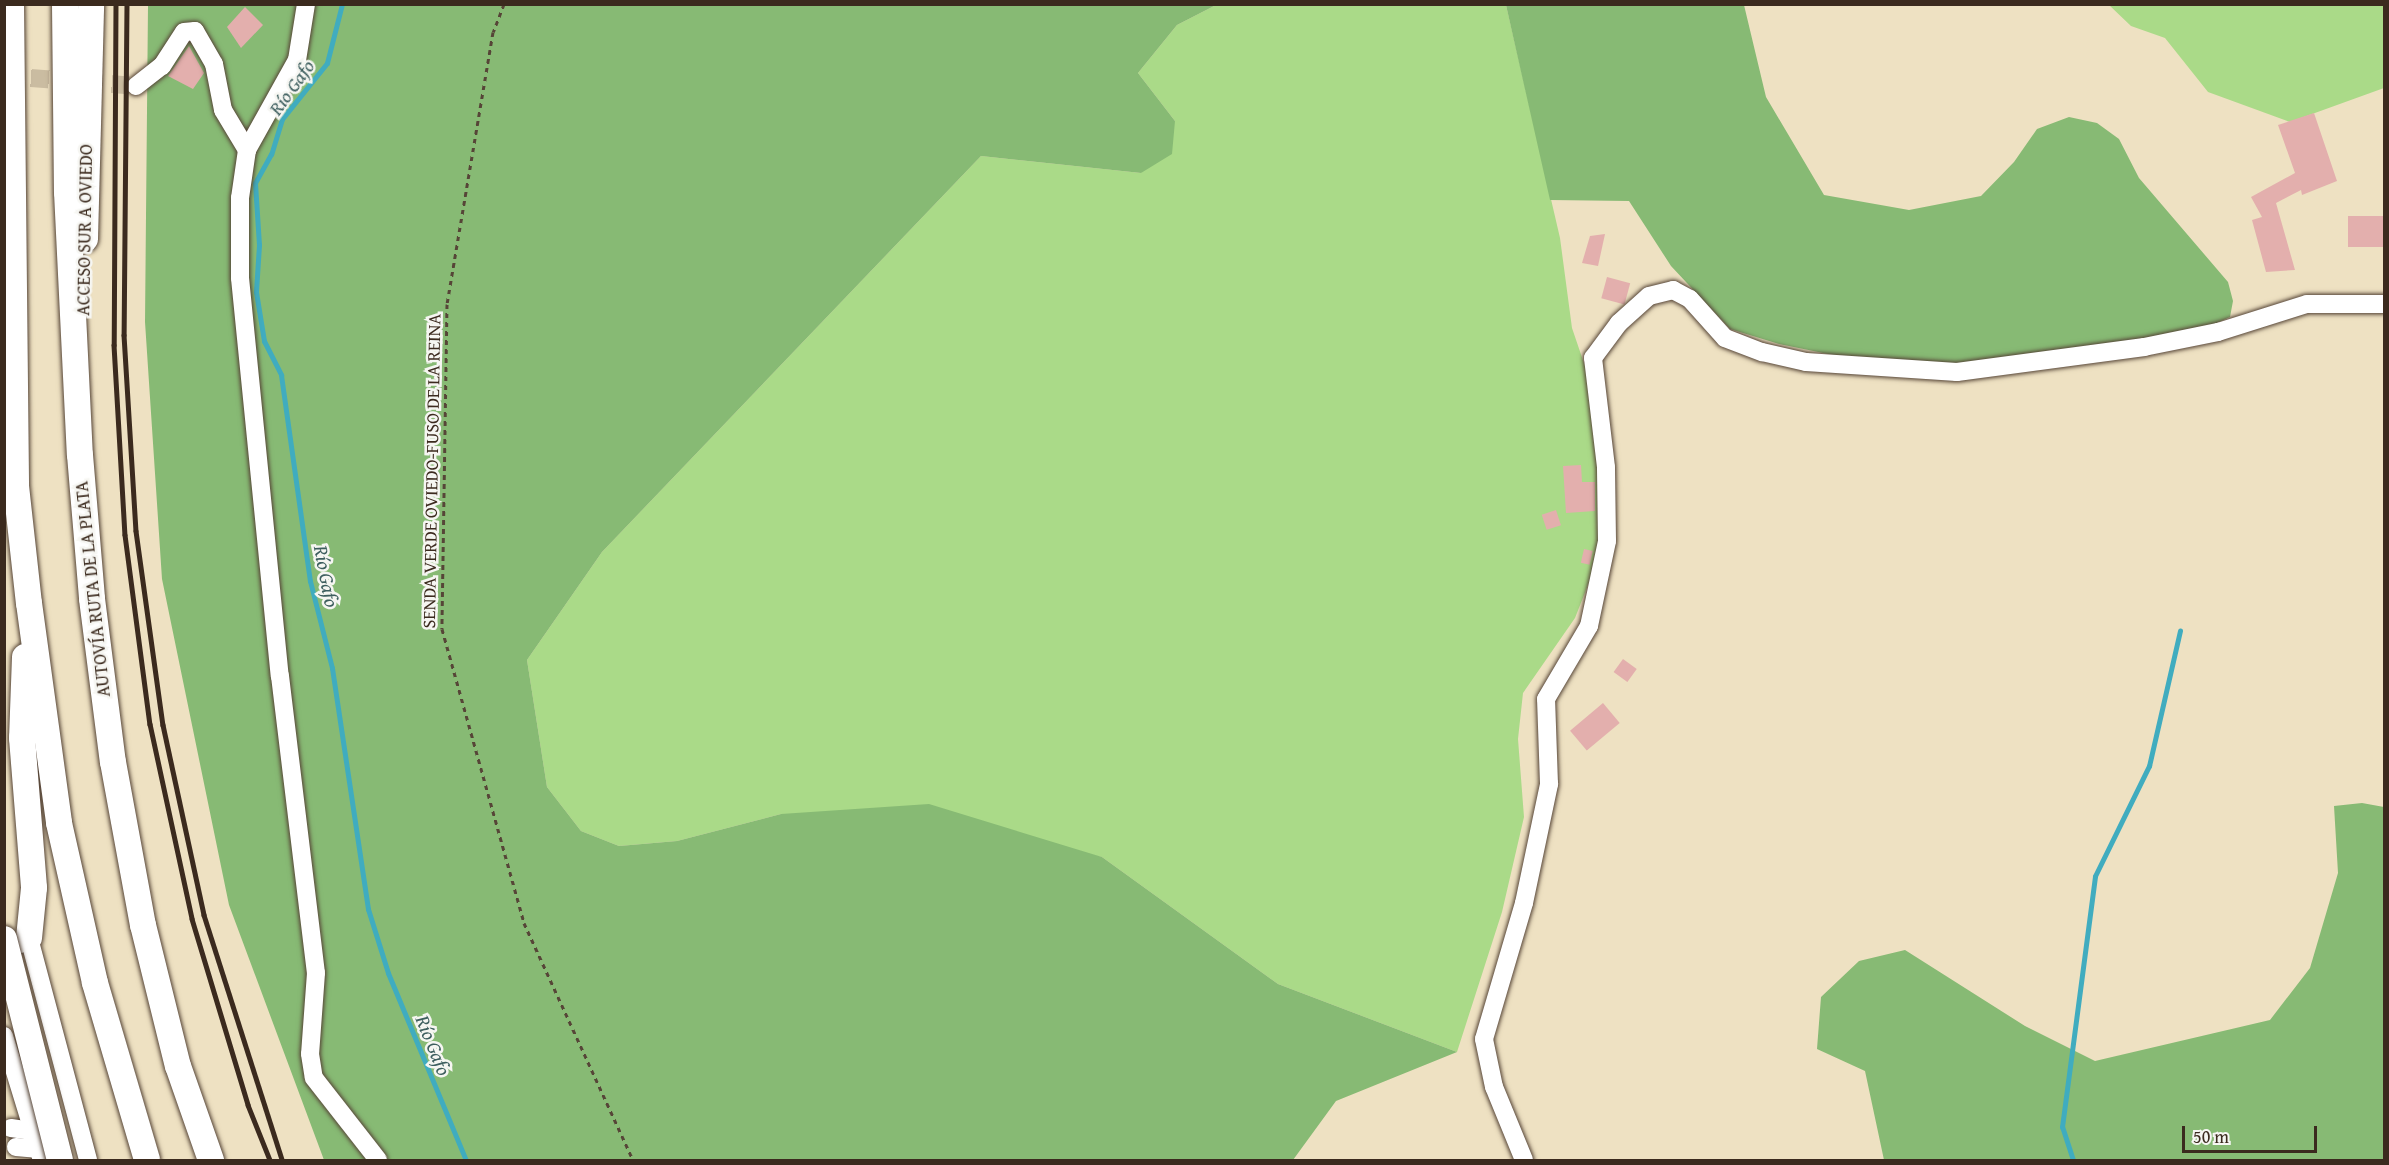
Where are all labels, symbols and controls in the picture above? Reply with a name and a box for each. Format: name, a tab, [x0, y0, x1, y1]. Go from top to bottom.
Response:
water label: Río Gafo	[263, 55, 319, 119]
street label: ACCESO SUR A OVIEDO	[73, 144, 97, 316]
street label: SENDA VERDE OVIEDO-FUSO DE LA REINA	[418, 313, 446, 629]
street label: AUTOVÍA RUTA DE LA PLATA	[71, 480, 115, 698]
water label: Río Gafo	[309, 543, 345, 609]
water label: Río Gafo	[411, 1011, 457, 1079]
scale bar	[2185, 1114, 2320, 1152]
text: 50 m	[2193, 1123, 2229, 1150]

